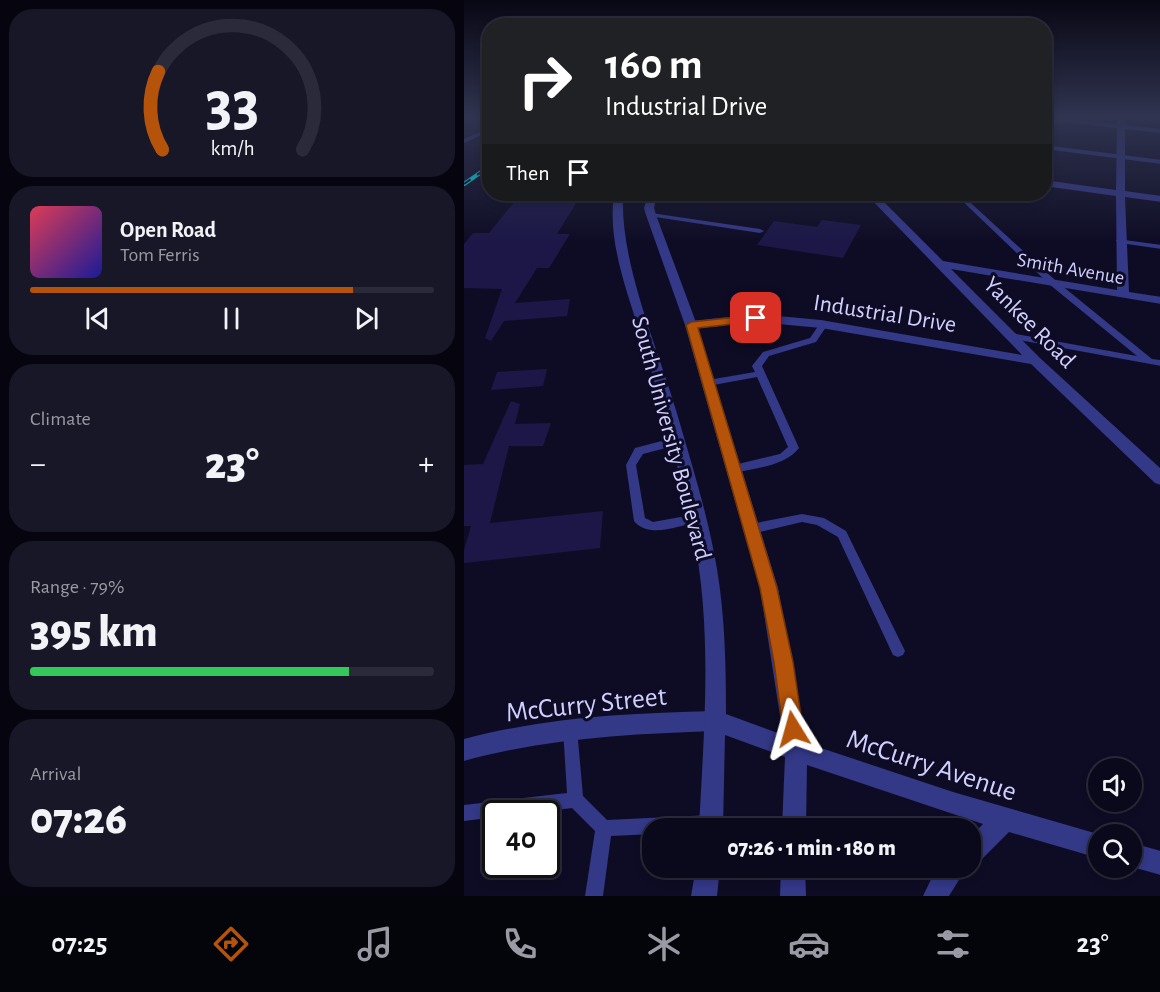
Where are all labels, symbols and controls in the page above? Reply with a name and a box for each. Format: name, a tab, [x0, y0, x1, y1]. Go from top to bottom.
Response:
icon: right	[506, 42, 584, 120]
text: 160 m	[605, 44, 703, 86]
text: 33	[205, 74, 259, 136]
text: Industrial Drive	[605, 93, 767, 120]
text: km/h	[210, 139, 254, 160]
icon: arrive	[562, 156, 595, 189]
text: Then	[506, 162, 550, 184]
text: Open Road	[120, 219, 216, 241]
text: Tom Ferris	[120, 245, 200, 265]
street label: Smith Avenue	[1016, 250, 1126, 288]
street label: Yankee Road	[979, 272, 1080, 373]
street label: Industrial Drive	[812, 291, 958, 337]
pin	[730, 292, 781, 343]
icon: arrive	[739, 301, 772, 334]
icon: previous	[81, 302, 114, 335]
icon: pause	[215, 302, 248, 335]
icon: next	[350, 302, 383, 335]
street label: South University Boulevard	[627, 314, 715, 563]
text: Climate	[30, 409, 91, 429]
text: 23°	[205, 442, 259, 487]
text: −	[30, 448, 46, 481]
text: +	[418, 448, 434, 481]
text: Range · 79%	[30, 577, 124, 597]
text: 395 km	[30, 610, 158, 655]
street label: McCurry Street	[504, 683, 668, 727]
position arrow	[761, 697, 825, 761]
street label: McCurry Avenue	[843, 725, 1020, 807]
map controls	[1088, 758, 1142, 878]
button: sound	[1088, 758, 1142, 812]
text: Arrival	[30, 764, 81, 784]
text: 07:26	[30, 797, 127, 842]
speed limit sign: 40	[482, 800, 560, 878]
button: search	[1088, 824, 1142, 878]
text: 07:26 · 1 min · 180 m	[727, 837, 896, 859]
icon: directions	[210, 923, 252, 965]
icon: music	[354, 923, 396, 965]
icon: phone	[499, 923, 541, 965]
icon: climate	[643, 923, 685, 965]
icon: car	[788, 923, 830, 965]
icon: filters	[932, 923, 974, 965]
text: 07:25	[51, 930, 108, 957]
text: 23°	[1076, 930, 1109, 957]

